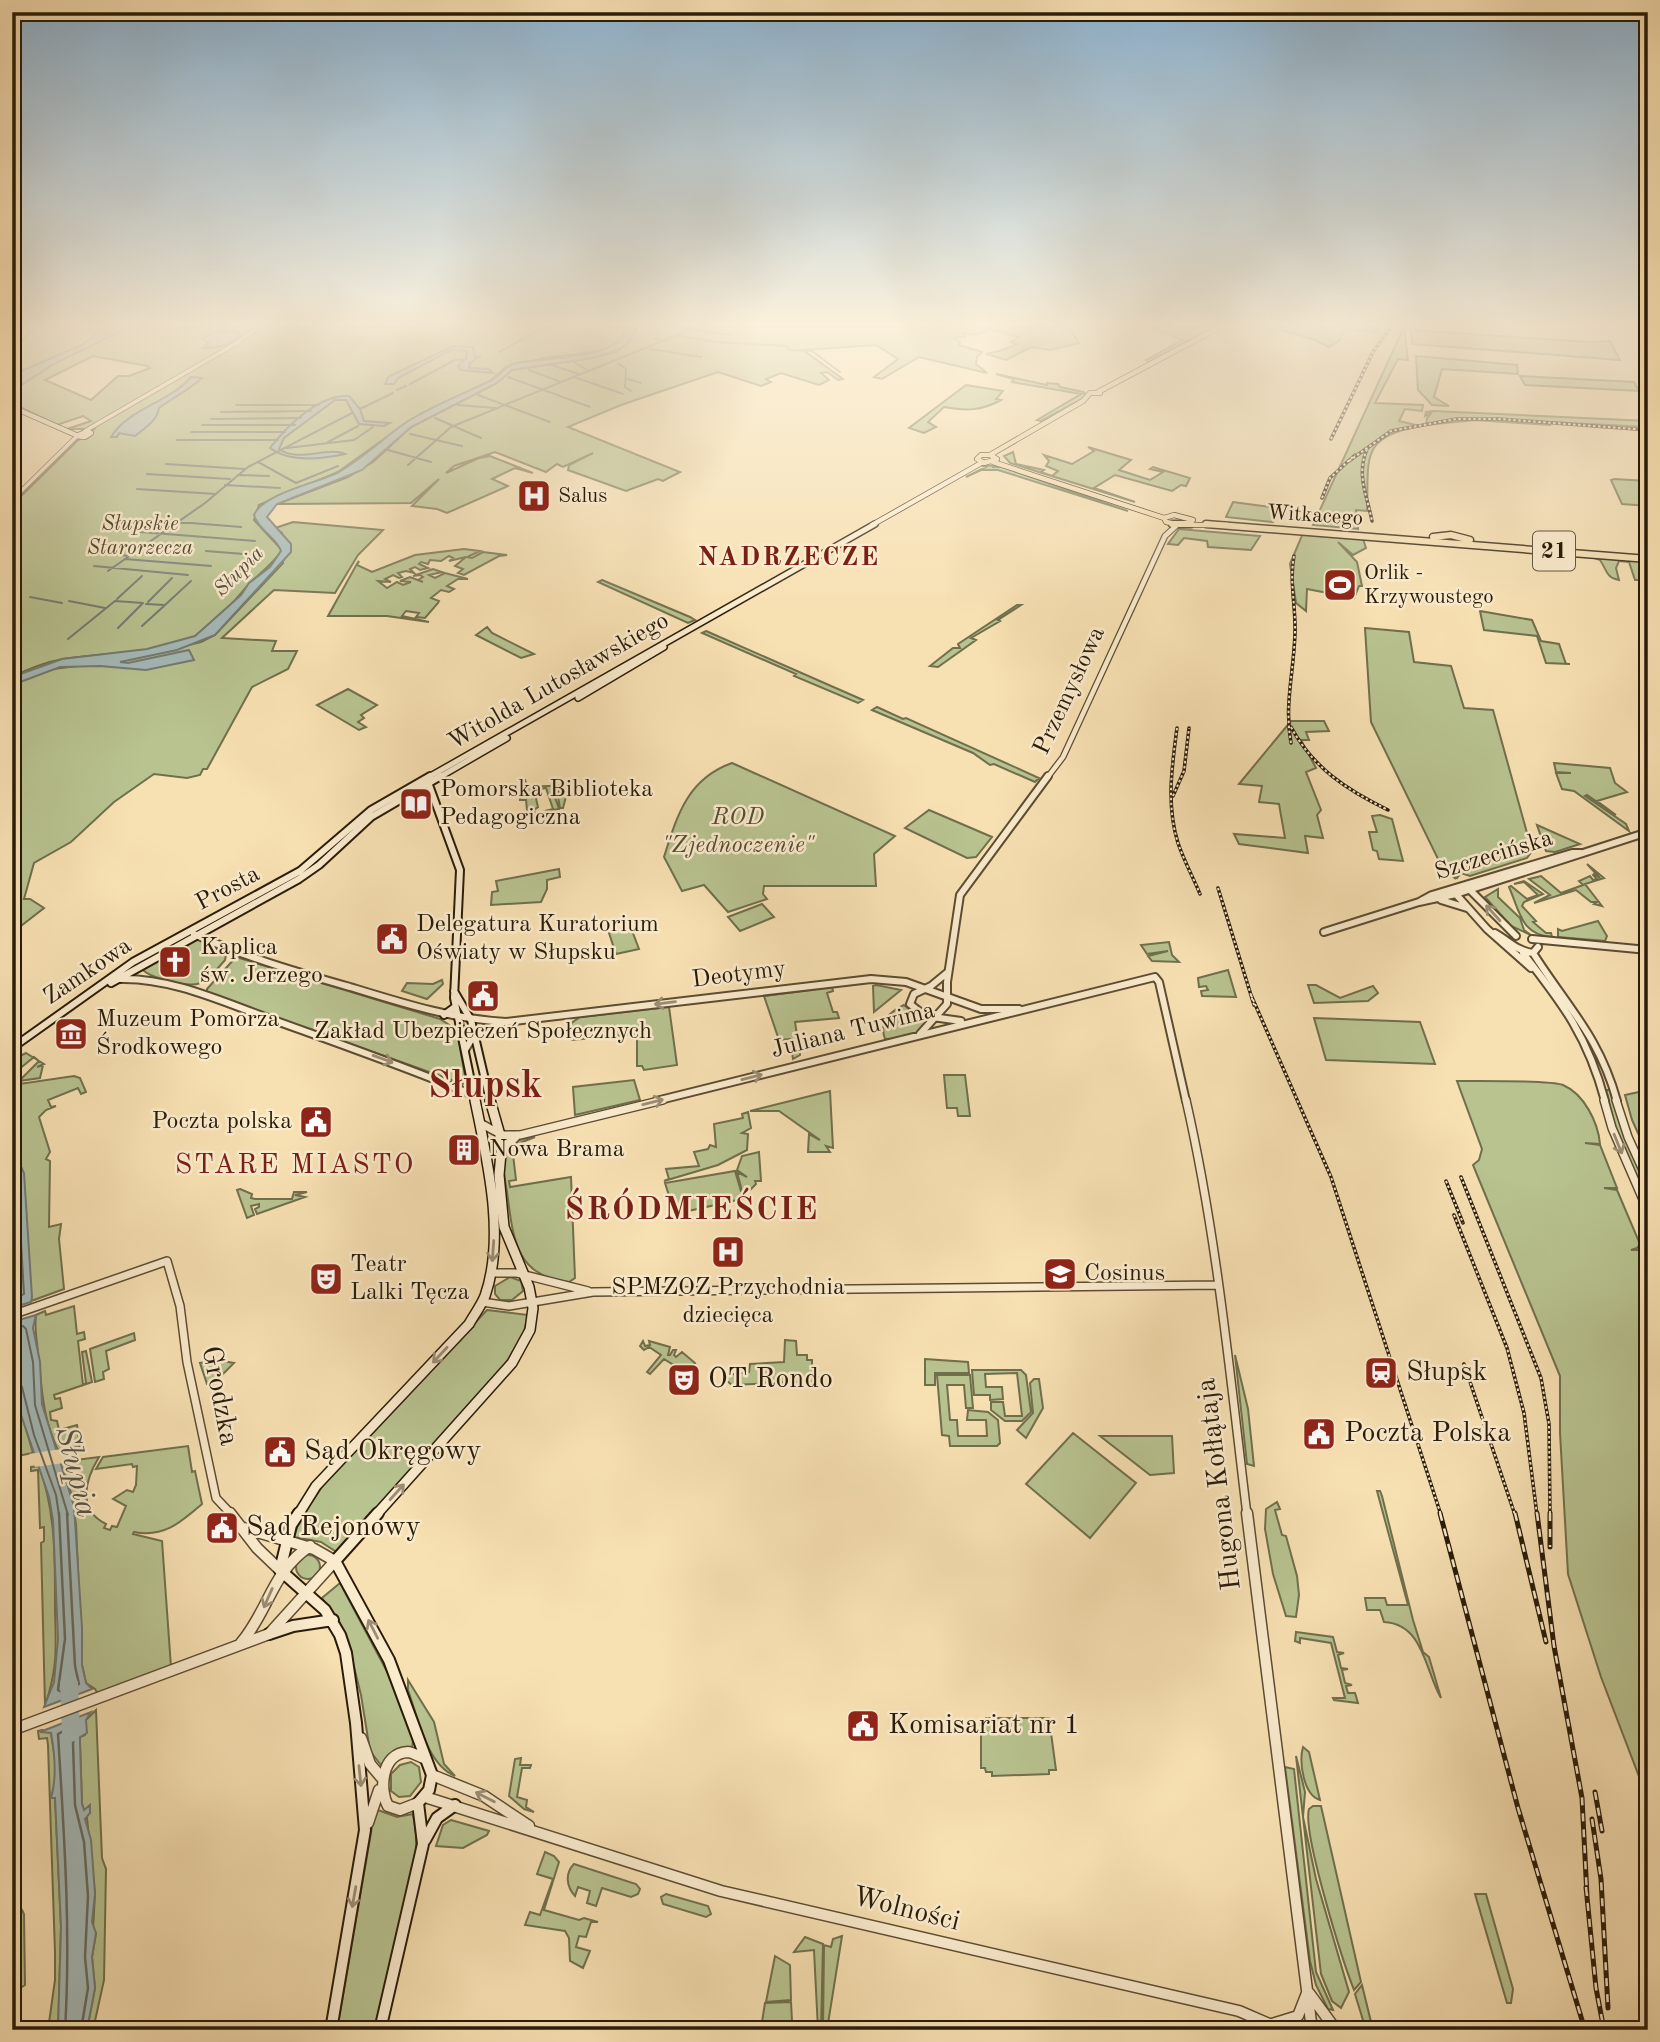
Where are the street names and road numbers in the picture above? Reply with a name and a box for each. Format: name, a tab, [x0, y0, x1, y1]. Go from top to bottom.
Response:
street label: Witkacego	[1266, 502, 1364, 530]
road number: 21	[1533, 531, 1575, 570]
street label: Witolda Lutosławskiego	[445, 609, 673, 755]
street label: Przemysłowa	[1030, 623, 1110, 759]
street label: Szczecińska	[1432, 827, 1556, 885]
street label: Prosta	[192, 862, 264, 916]
street label: Zamkowa	[40, 934, 136, 1010]
street label: Deotymy	[691, 957, 788, 993]
street label: Juliana Tuwima	[769, 999, 938, 1063]
street label: Grodzka	[196, 1344, 242, 1448]
street label: Hugona Kołłątaja	[1193, 1376, 1247, 1592]
street label: Wolności	[849, 1883, 963, 1937]

